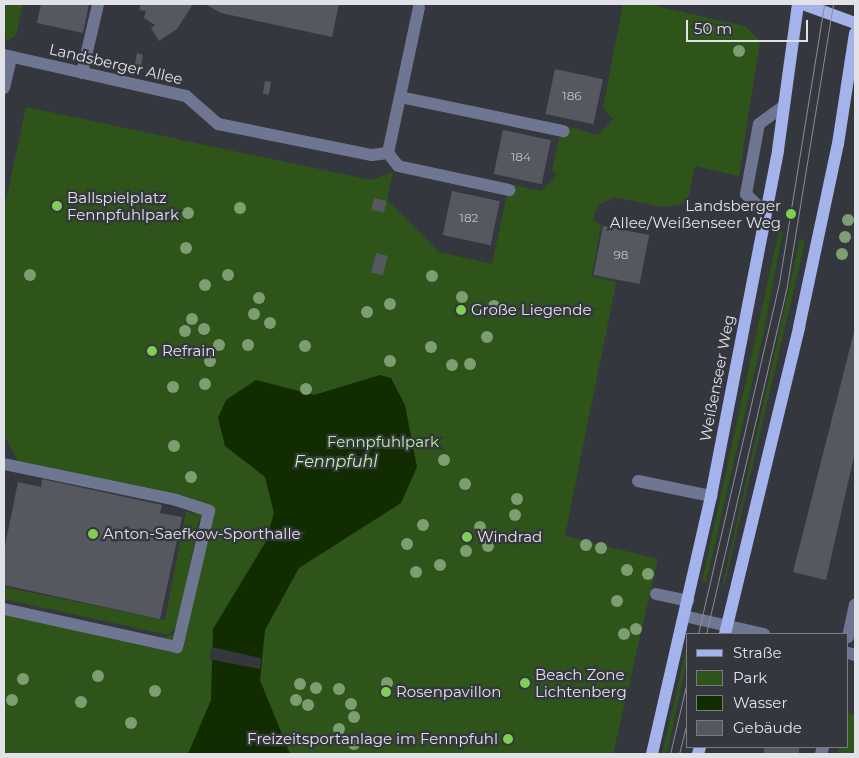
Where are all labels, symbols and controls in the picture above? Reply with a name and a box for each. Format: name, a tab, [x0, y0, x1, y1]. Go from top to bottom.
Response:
scale bar	[689, 10, 812, 42]
text: 50 m	[694, 19, 732, 38]
street label: Landsberger Allee	[47, 40, 185, 88]
house number: 186	[562, 89, 582, 103]
house number: 184	[511, 150, 531, 164]
place label: Ballspielplatz Fennpfuhlpark	[67, 188, 179, 223]
place label: Landsberger Allee/Weißenseer Weg	[610, 196, 781, 231]
marker: Ballspielplatz Fennpfuhlpark	[51, 200, 63, 212]
marker: Landsberger Allee/Weißenseer Weg	[785, 208, 797, 220]
house number: 182	[460, 211, 478, 225]
house number: 98	[614, 248, 628, 262]
place label: Große Liegende	[471, 301, 591, 319]
marker: Große Liegende	[455, 304, 467, 316]
street label: Weißenseer Weg	[696, 313, 738, 443]
place label: Refrain	[162, 342, 215, 360]
marker: Refrain	[146, 345, 158, 357]
park label: Fennpfuhlpark	[327, 433, 439, 451]
water label: Fennpfuhl	[294, 452, 378, 472]
place label: Anton-Saefkow-Sporthalle	[103, 525, 300, 543]
marker: Anton-Saefkow-Sporthalle	[87, 528, 99, 540]
place label: Windrad	[477, 528, 542, 546]
marker: Windrad	[461, 531, 473, 543]
legend	[686, 633, 849, 748]
text: Straße	[733, 643, 782, 662]
place label: Beach Zone Lichtenberg	[535, 665, 627, 700]
text: Park	[733, 668, 767, 687]
marker: Beach Zone Lichtenberg	[519, 677, 531, 689]
place label: Rosenpavillon	[396, 683, 501, 701]
marker: Rosenpavillon	[380, 686, 392, 698]
text: Wasser	[733, 693, 787, 712]
text: Gebäude	[733, 718, 802, 737]
place label: Freizeitsportanlage im Fennpfuhl	[247, 730, 498, 748]
marker: Freizeitsportanlage im Fennpfuhl	[502, 733, 514, 745]

